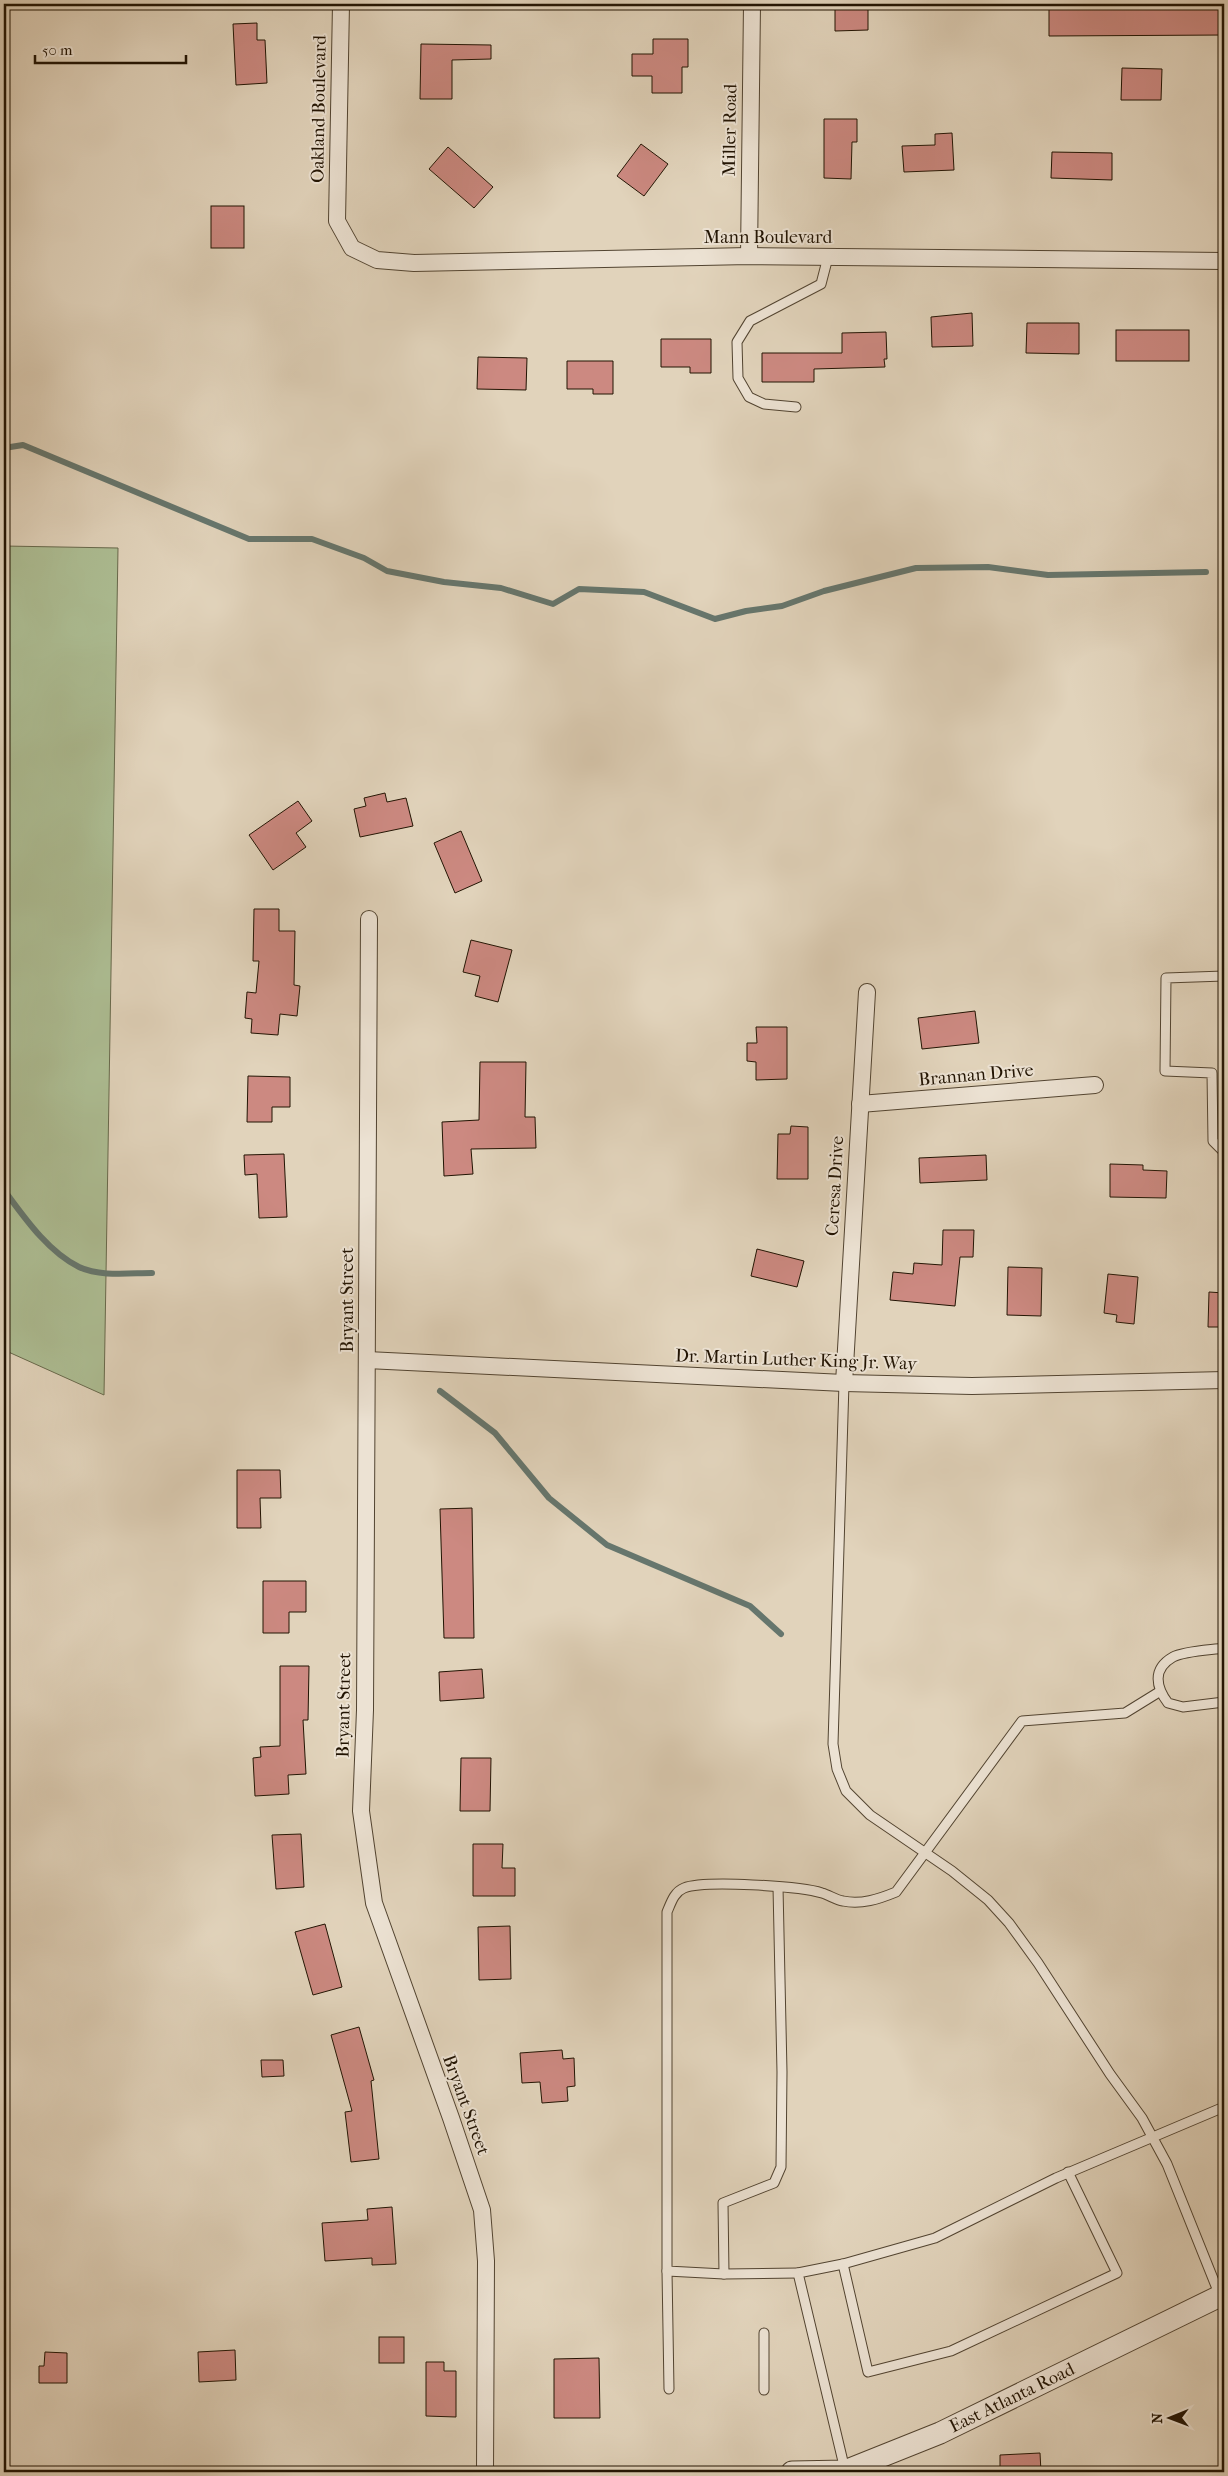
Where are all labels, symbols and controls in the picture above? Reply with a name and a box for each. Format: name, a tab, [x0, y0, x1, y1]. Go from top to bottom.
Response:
scale bar	[35, 32, 186, 64]
street label: Oakland Boulevard	[307, 35, 331, 183]
text: 50 m	[42, 41, 73, 59]
street label: Miller Road	[719, 84, 741, 176]
street label: Mann Boulevard	[704, 227, 832, 248]
street label: Brannan Drive	[918, 1060, 1034, 1090]
street label: Ceresa Drive	[822, 1135, 848, 1237]
street label: Bryant Street	[337, 1247, 358, 1353]
street label: Dr. Martin Luther King Jr. Way	[675, 1345, 919, 1375]
street label: Bryant Street	[333, 1652, 355, 1758]
street label: Bryant Street	[438, 2052, 494, 2159]
street label: East Atlanta Road	[946, 2359, 1078, 2437]
north arrow	[1146, 2394, 1196, 2444]
text: N	[1149, 2412, 1166, 2424]

